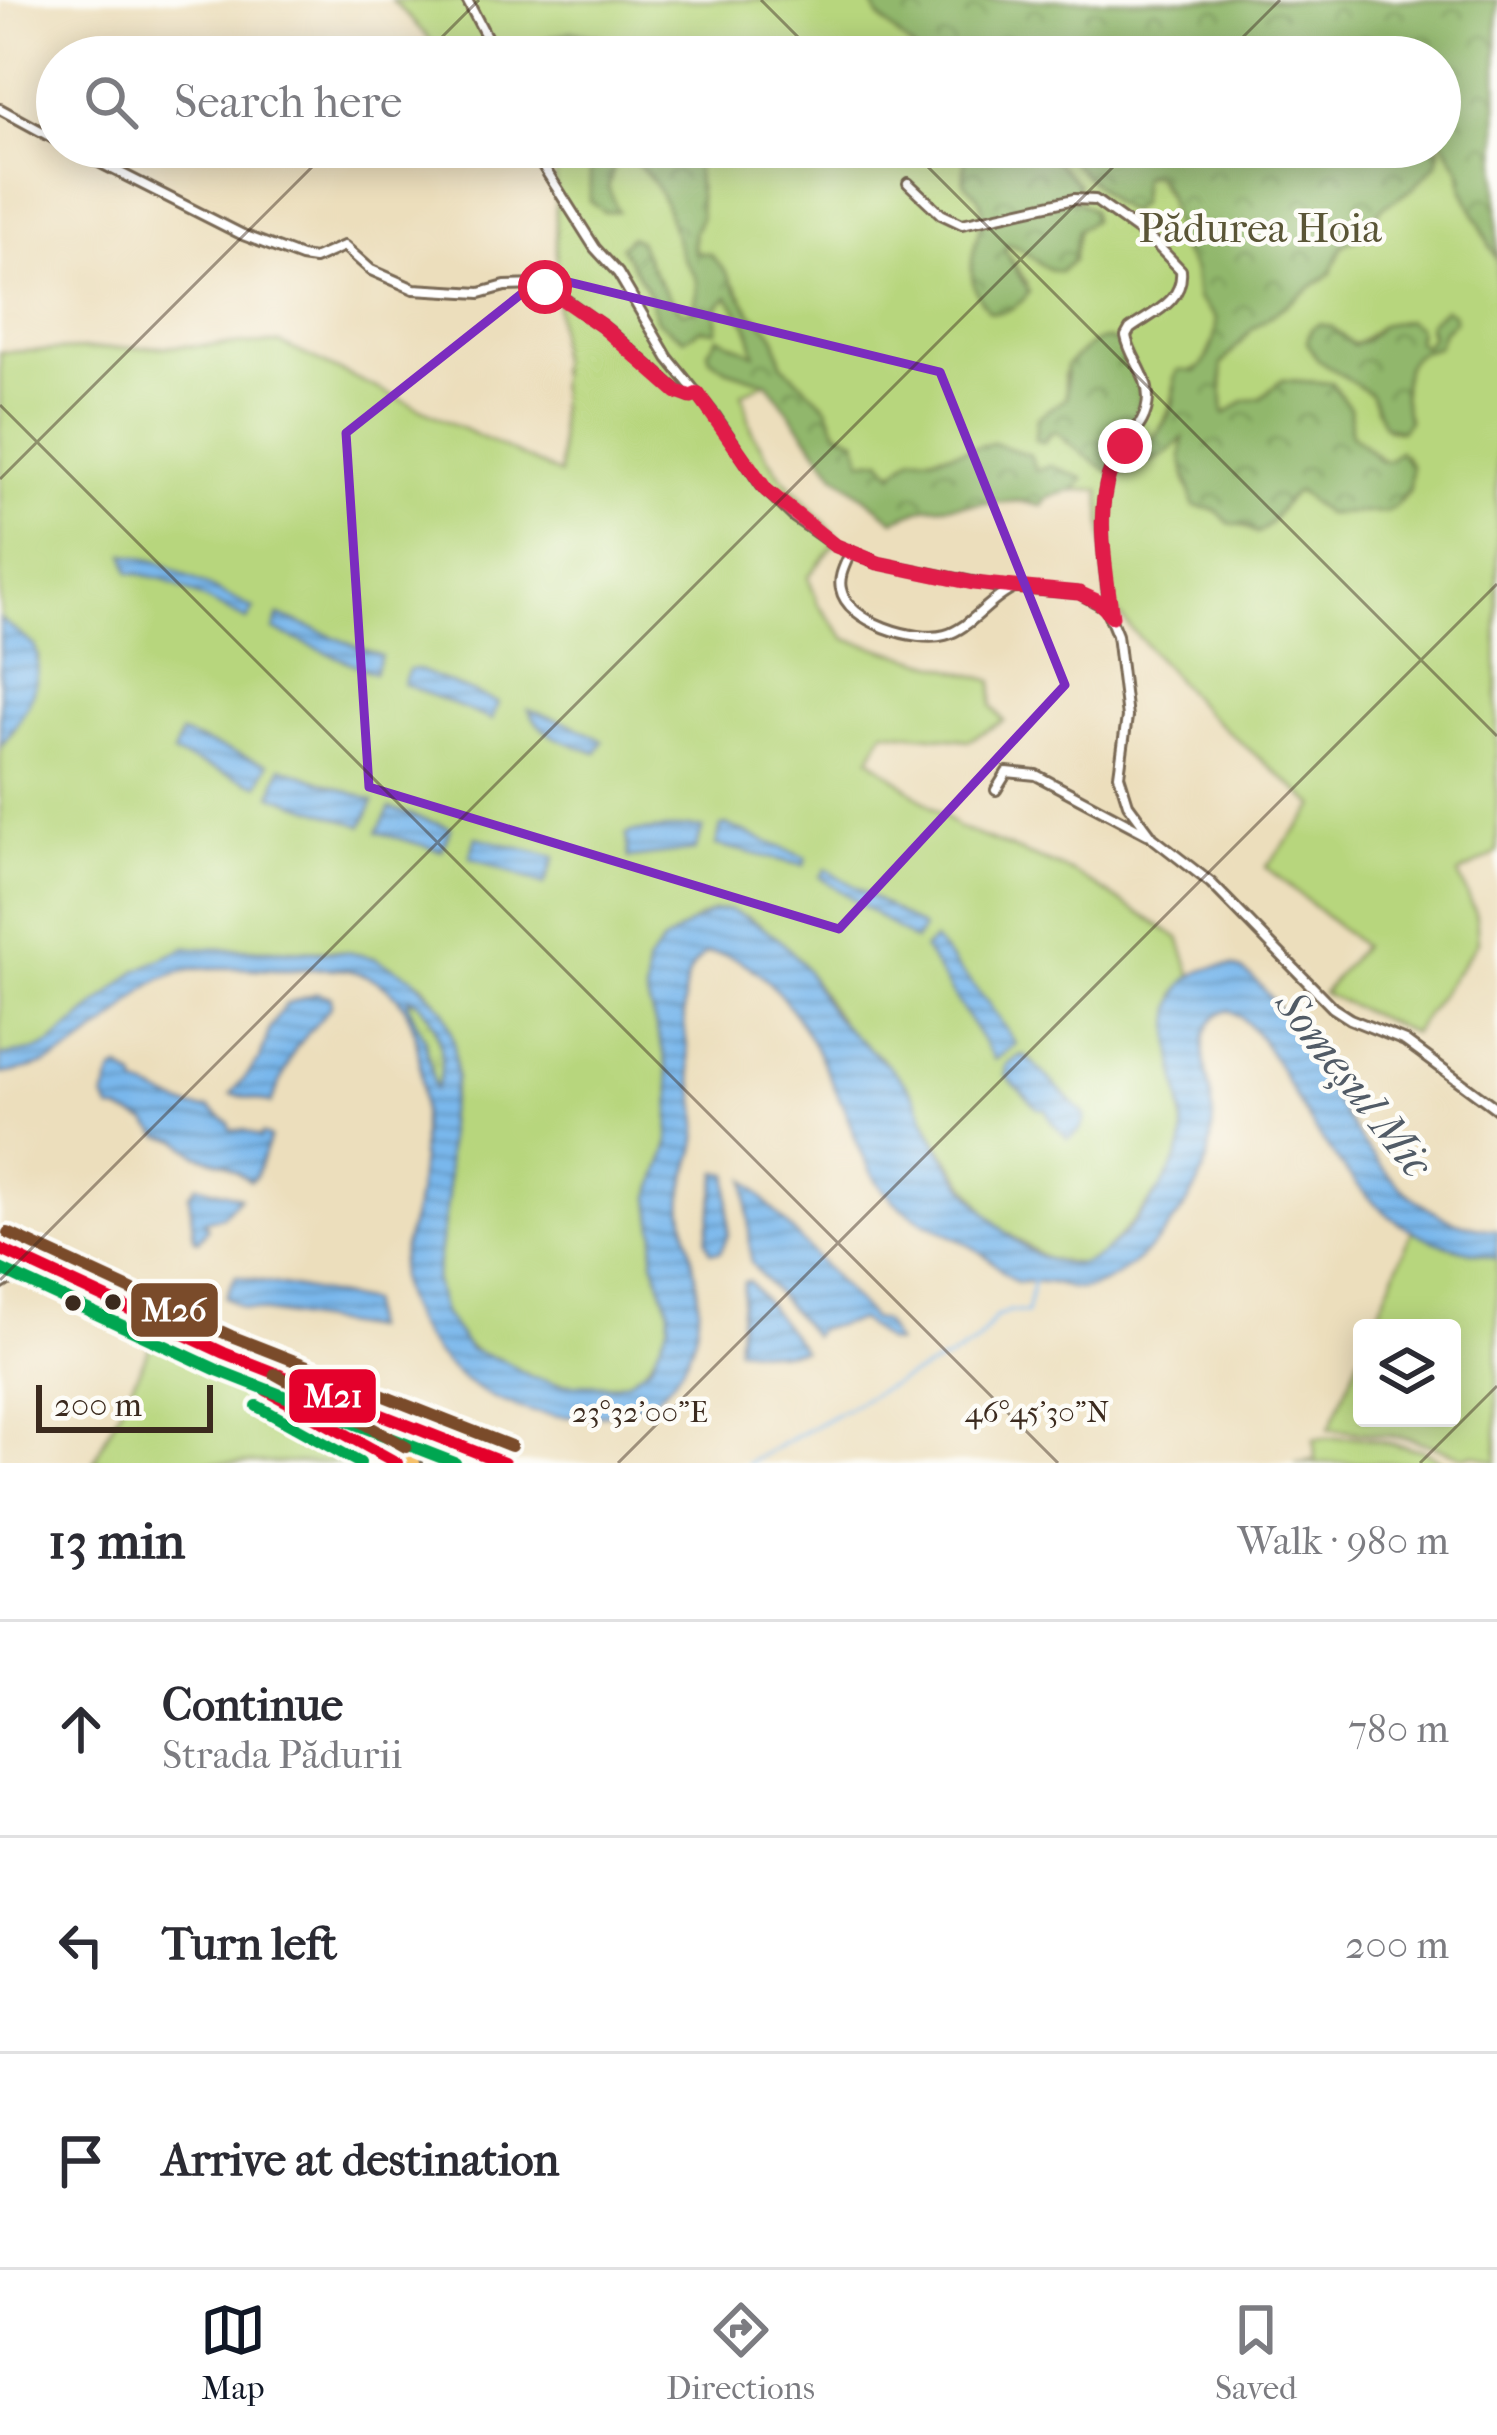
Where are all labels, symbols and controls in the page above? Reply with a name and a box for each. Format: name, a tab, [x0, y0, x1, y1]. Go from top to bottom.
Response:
search box	[36, 36, 1461, 168]
icon: search	[78, 69, 144, 135]
text: Search here	[174, 76, 402, 129]
park label: Pădurea Hoia	[1138, 204, 1382, 253]
route start	[518, 260, 572, 314]
route end	[1098, 419, 1152, 473]
water label: Someșul Mic	[1263, 979, 1444, 1189]
line badge: M26	[129, 1281, 220, 1339]
unlabelled marker	[102, 1291, 124, 1313]
text: M26	[141, 1291, 208, 1330]
unlabelled marker	[62, 1292, 84, 1314]
map controls	[1353, 1319, 1461, 1427]
button: layers	[1353, 1319, 1461, 1427]
line badge: M21	[287, 1367, 378, 1425]
text: M21	[304, 1377, 362, 1416]
scale bar	[36, 1379, 213, 1432]
text: 200 m	[54, 1386, 142, 1425]
text: 23°32'00"E	[572, 1395, 708, 1430]
text: 46°45'30"N	[965, 1395, 1109, 1430]
text: 13 min	[48, 1511, 185, 1571]
text: Walk · 980 m	[1238, 1518, 1449, 1564]
text: Continue	[162, 1679, 343, 1732]
icon: ahead	[48, 1696, 114, 1762]
text: 780 m	[1348, 1706, 1449, 1752]
text: Strada Pădurii	[162, 1732, 402, 1778]
icon: left	[48, 1912, 114, 1978]
text: Turn left	[162, 1918, 337, 1971]
text: 200 m	[1345, 1922, 1449, 1968]
icon: arrive	[48, 2128, 114, 2194]
text: Arrive at destination	[162, 2134, 559, 2187]
tab: Map	[200, 2297, 266, 2408]
tab: Directions	[666, 2297, 815, 2408]
tab: Saved	[1215, 2297, 1297, 2408]

